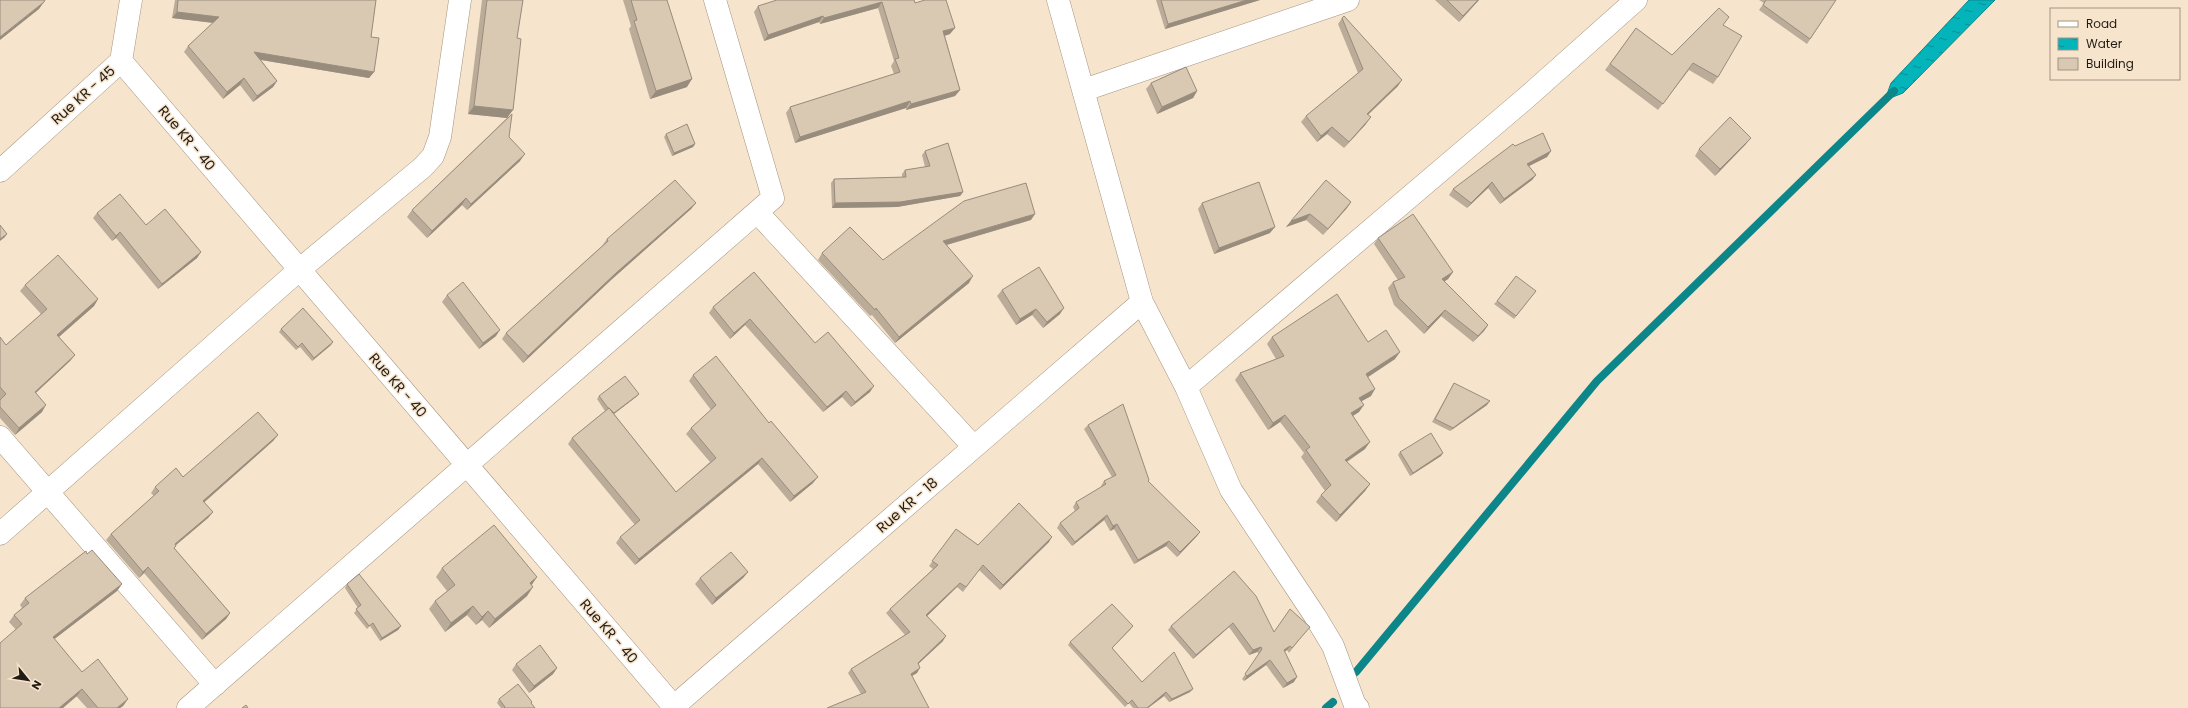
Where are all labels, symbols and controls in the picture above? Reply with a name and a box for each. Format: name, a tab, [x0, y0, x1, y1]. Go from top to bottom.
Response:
legend	[2050, 8, 2180, 80]
text: Road	[2086, 15, 2117, 32]
text: Water	[2086, 35, 2123, 52]
text: Building	[2086, 55, 2134, 72]
street label: Rue KR - 45	[47, 61, 119, 129]
street label: Rue KR - 40	[154, 101, 220, 175]
street label: Rue KR - 40	[364, 348, 432, 422]
street label: Rue KR - 18	[872, 473, 942, 537]
street label: Rue KR - 40	[575, 594, 643, 668]
north arrow	[8, 660, 48, 700]
text: N	[28, 677, 46, 693]

